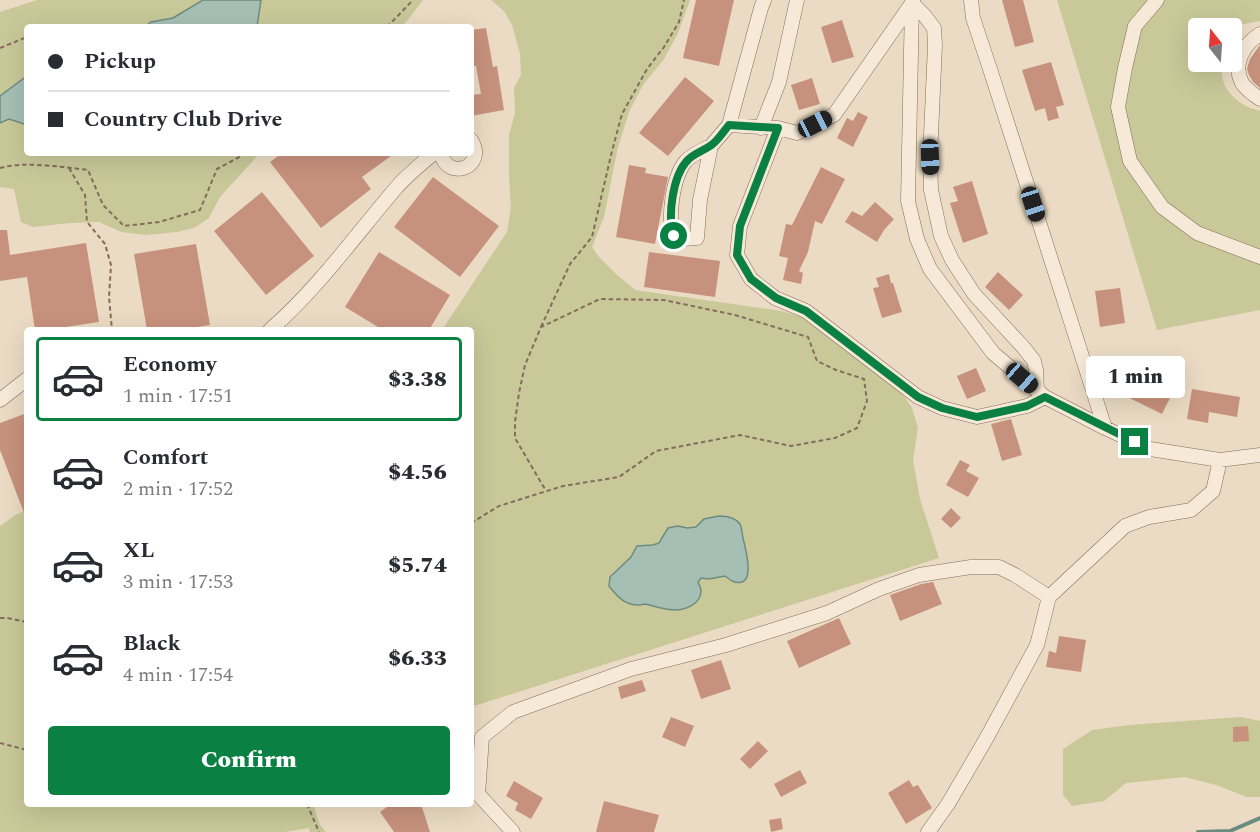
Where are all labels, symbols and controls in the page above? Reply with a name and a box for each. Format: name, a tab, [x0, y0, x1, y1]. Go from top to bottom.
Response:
north arrow	[1188, 18, 1242, 72]
map controls	[1188, 18, 1242, 72]
text: Pickup	[84, 45, 156, 78]
text: Country Club Drive	[84, 103, 282, 136]
car	[795, 108, 835, 140]
car	[920, 139, 940, 175]
car	[1019, 184, 1047, 224]
route start	[660, 222, 687, 249]
text: Economy	[123, 348, 216, 381]
icon: car	[51, 352, 105, 406]
callout: 1 min	[1086, 355, 1184, 397]
car	[1003, 359, 1041, 397]
text: 1 min	[1108, 362, 1163, 392]
text: $3.38	[388, 363, 447, 396]
text: 1 min · 17:51	[123, 381, 233, 411]
route end	[1121, 428, 1148, 455]
text: Comfort	[123, 441, 208, 474]
icon: car	[51, 445, 105, 499]
text: $4.56	[388, 456, 447, 489]
text: 2 min · 17:52	[123, 474, 233, 504]
text: XL	[123, 534, 154, 567]
icon: car	[51, 538, 105, 592]
text: $5.74	[388, 549, 447, 582]
text: 3 min · 17:53	[123, 567, 233, 597]
text: Black	[123, 627, 181, 660]
icon: car	[51, 631, 105, 685]
text: $6.33	[388, 642, 447, 675]
text: 4 min · 17:54	[123, 660, 233, 690]
button: Confirm	[48, 726, 450, 795]

